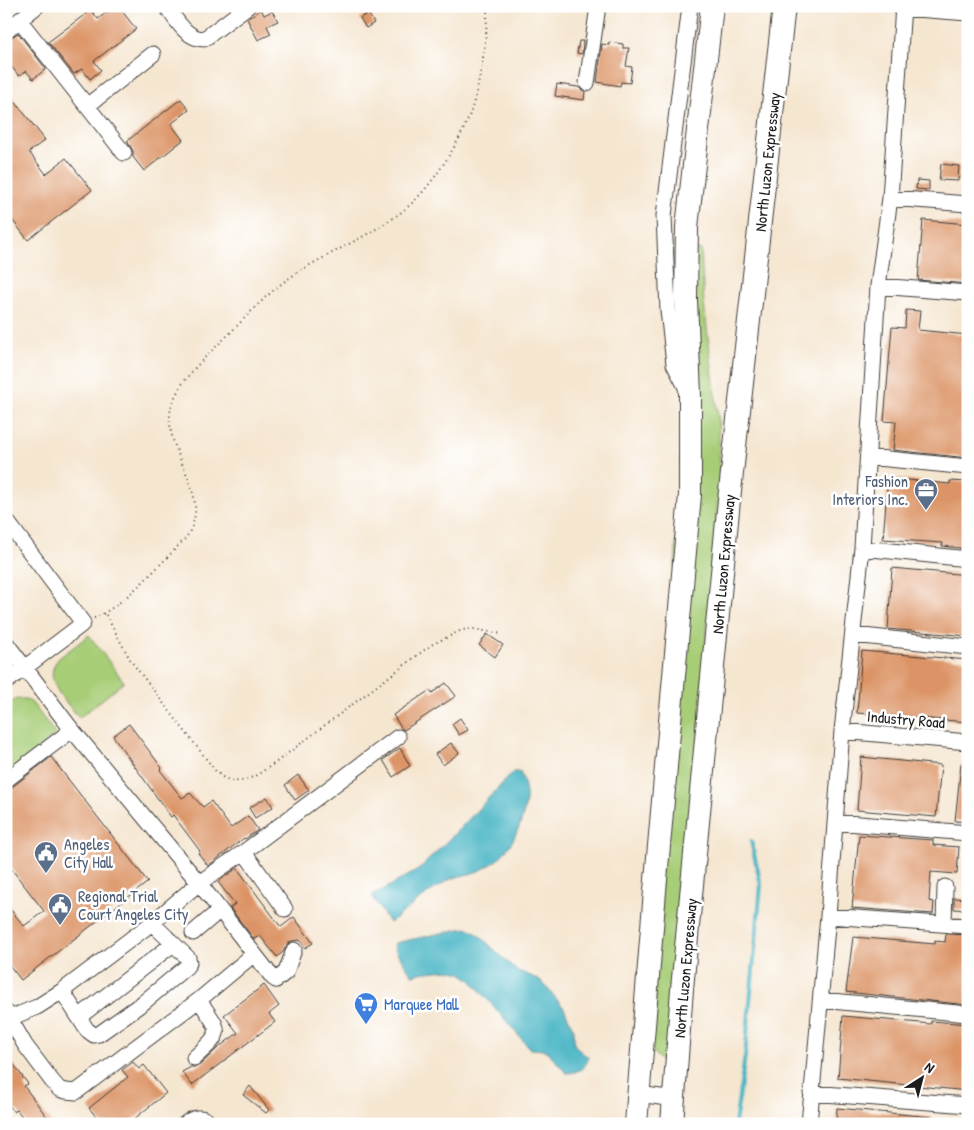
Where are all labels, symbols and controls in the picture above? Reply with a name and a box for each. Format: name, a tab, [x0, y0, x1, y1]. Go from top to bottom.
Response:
street label: North Luzon Expressway	[749, 91, 785, 233]
place label: Fashion Interiors Inc.	[832, 470, 908, 510]
office icon: Fashion Interiors Inc.	[913, 477, 939, 511]
street label: North Luzon Expressway	[706, 493, 740, 635]
street label: Industry Road	[866, 705, 946, 733]
place label: Angeles City Hall	[64, 833, 113, 873]
public building icon: Angeles City Hall	[33, 840, 59, 874]
place label: Regional Trial Court Angeles City	[78, 885, 189, 925]
public building icon: Regional Trial Court Angeles City	[47, 892, 73, 926]
street label: North Luzon Expressway	[668, 897, 702, 1039]
supermarket icon: Marquee Mall	[353, 991, 379, 1025]
place label: Marquee Mall	[384, 993, 459, 1015]
north arrow	[896, 1052, 946, 1102]
text: N	[921, 1057, 939, 1077]

